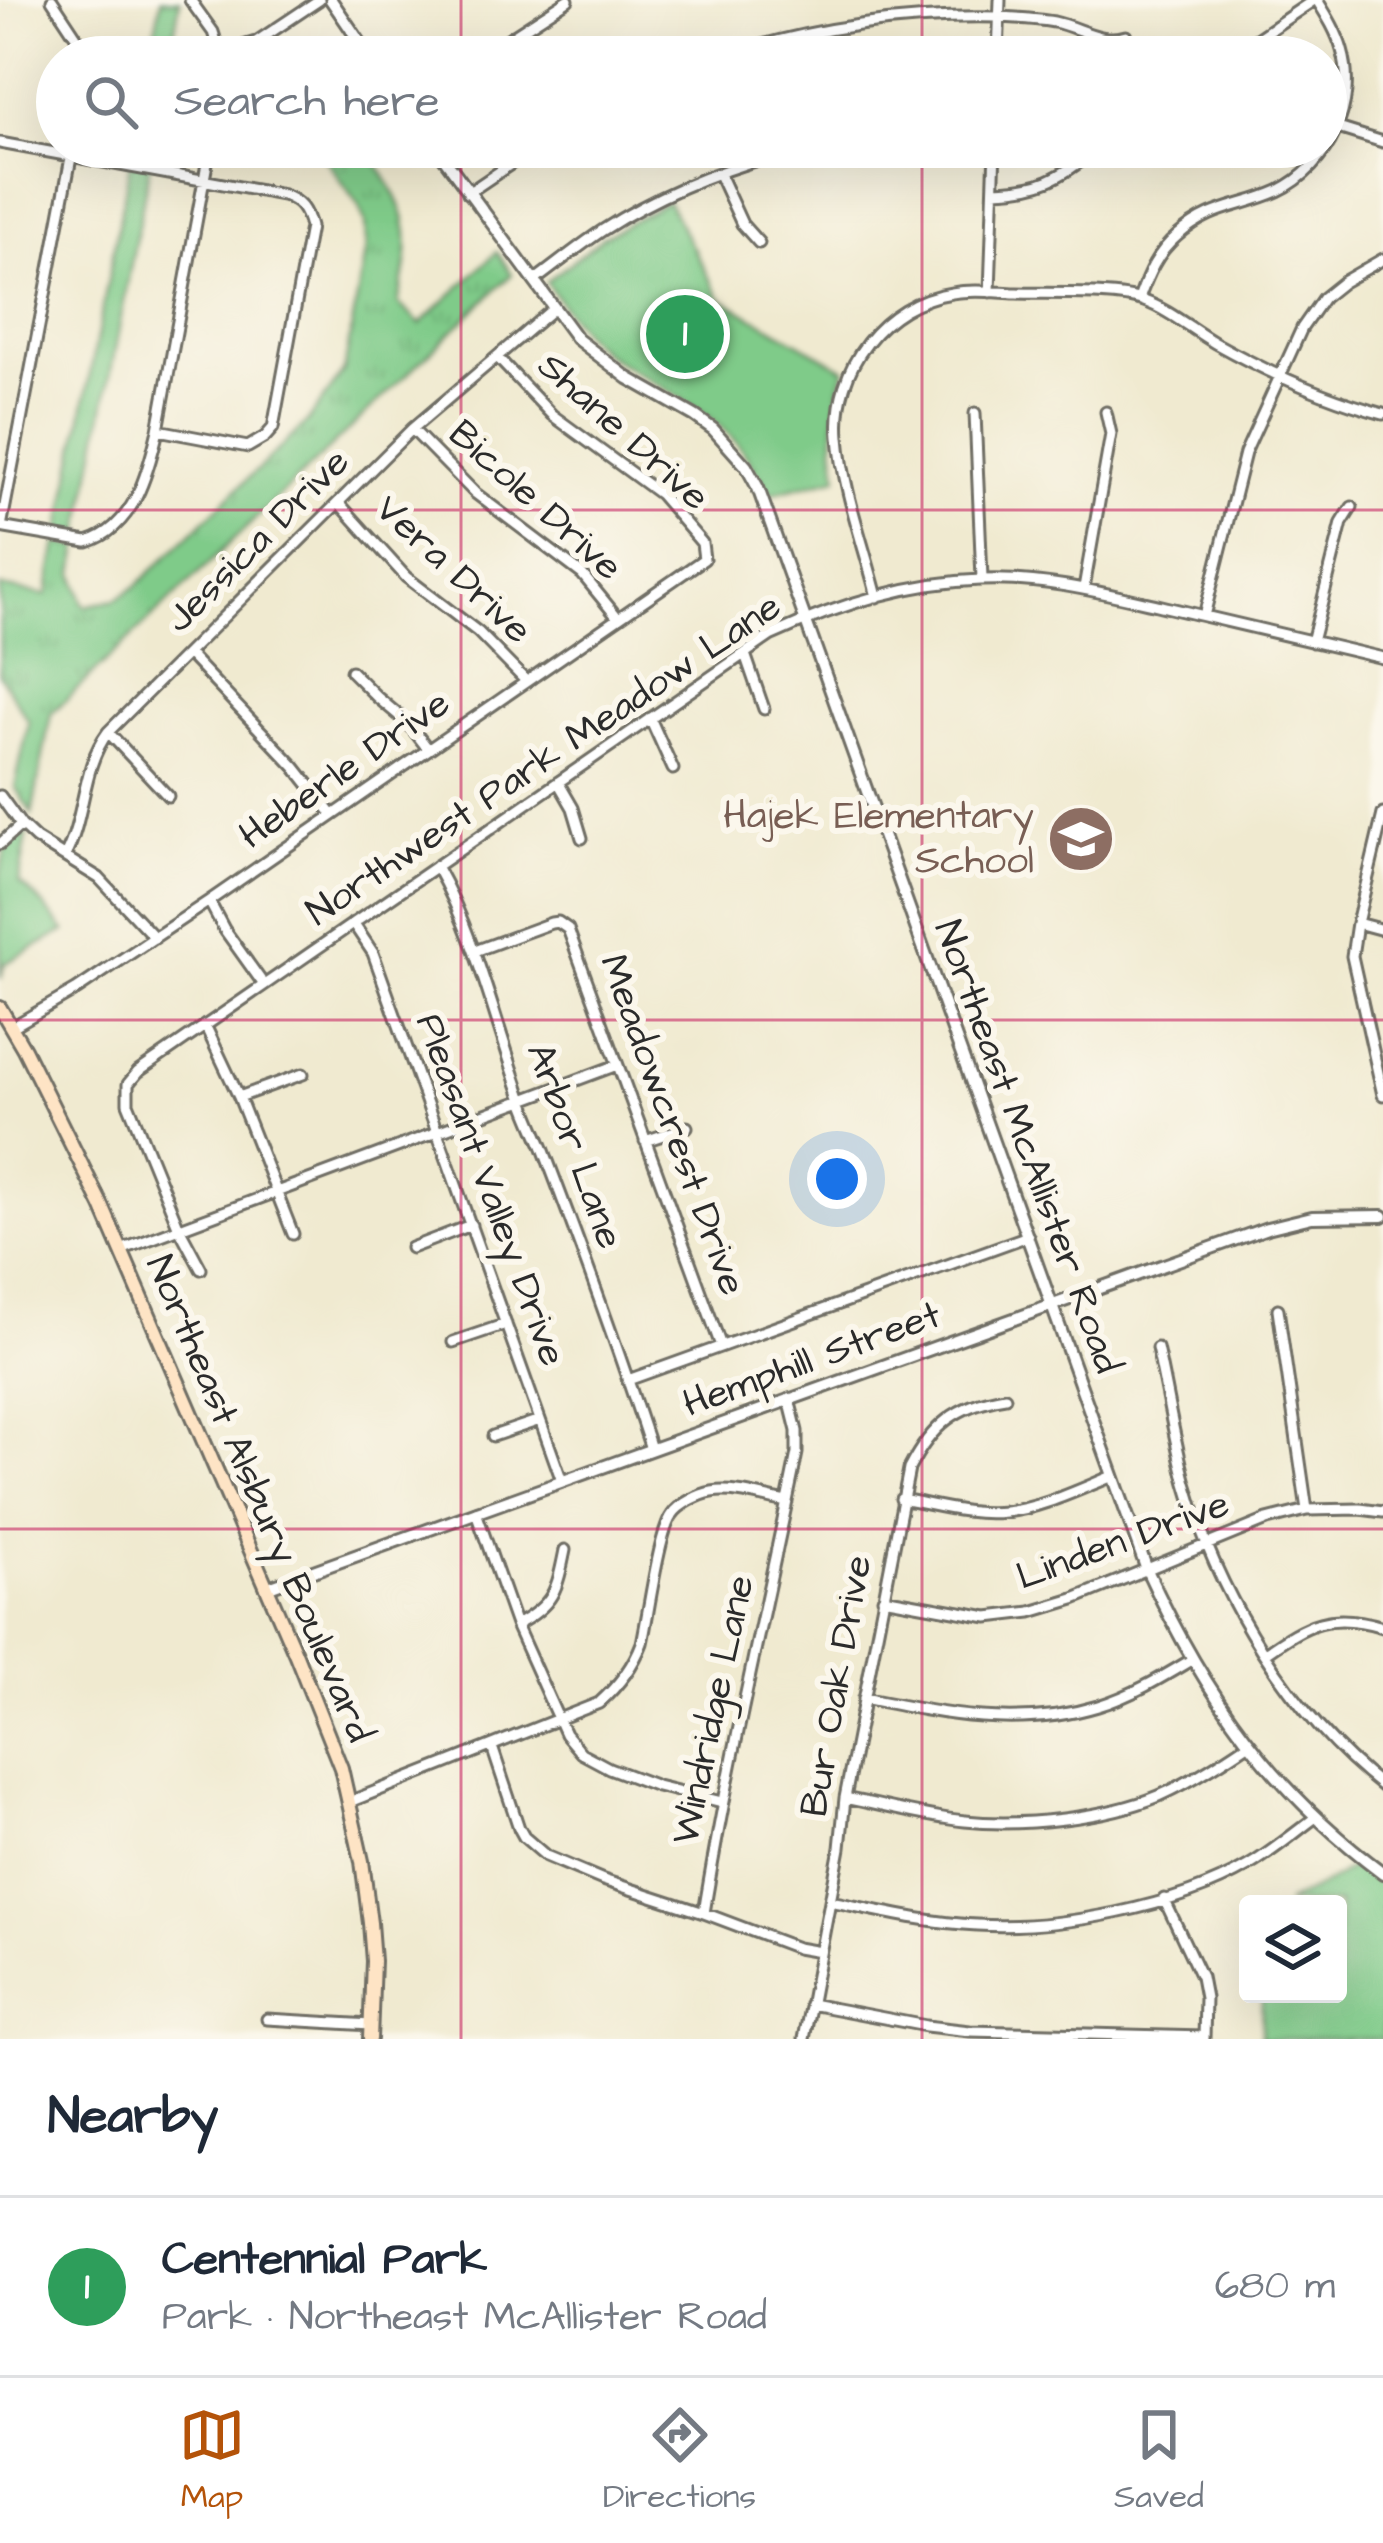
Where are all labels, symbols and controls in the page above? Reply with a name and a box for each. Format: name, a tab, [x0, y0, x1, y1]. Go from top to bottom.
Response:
search box	[36, 36, 1347, 168]
icon: search	[78, 69, 144, 135]
text: Search here	[174, 71, 440, 133]
pin: 1	[646, 289, 724, 379]
street label: Shane Drive	[525, 340, 721, 524]
street label: Bicole Drive	[436, 408, 634, 594]
street label: Jessica Drive	[154, 437, 362, 645]
street label: Vera Drive	[363, 483, 543, 657]
street label: Northwest Park Meadow Lane	[296, 580, 792, 940]
street label: Heberle Drive	[229, 677, 461, 863]
place label: Hajek Elementary School	[723, 790, 1034, 889]
school or university icon: Hajek Elementary School	[1046, 804, 1116, 874]
street label: Northeast McAllister Road	[920, 913, 1134, 1381]
street label: Meadowcrest Drive	[585, 947, 759, 1303]
street label: Pleasant Valley Drive	[400, 1006, 579, 1374]
street label: Arbor Lane	[512, 1036, 636, 1256]
your location	[807, 1149, 867, 1209]
street label: Northeast Alsbury Boulevard	[131, 1247, 386, 1751]
street label: Hemphill Street	[676, 1288, 948, 1432]
street label: Linden Drive	[1009, 1478, 1237, 1604]
street label: Bur Oak Drive	[787, 1551, 887, 1821]
street label: Windridge Lane	[659, 1570, 769, 1850]
map controls	[1239, 1895, 1347, 2003]
button: layers	[1239, 1895, 1347, 2003]
text: Nearby	[48, 2082, 218, 2153]
text: Centennial Park	[162, 2229, 487, 2291]
text: 1	[85, 2260, 90, 2314]
text: 680 m	[1215, 2260, 1335, 2314]
text: Park · Northeast McAllister Road	[162, 2291, 767, 2345]
tab: Map	[179, 2402, 245, 2520]
tab: Directions	[603, 2402, 756, 2520]
tab: Saved	[1114, 2402, 1204, 2520]

